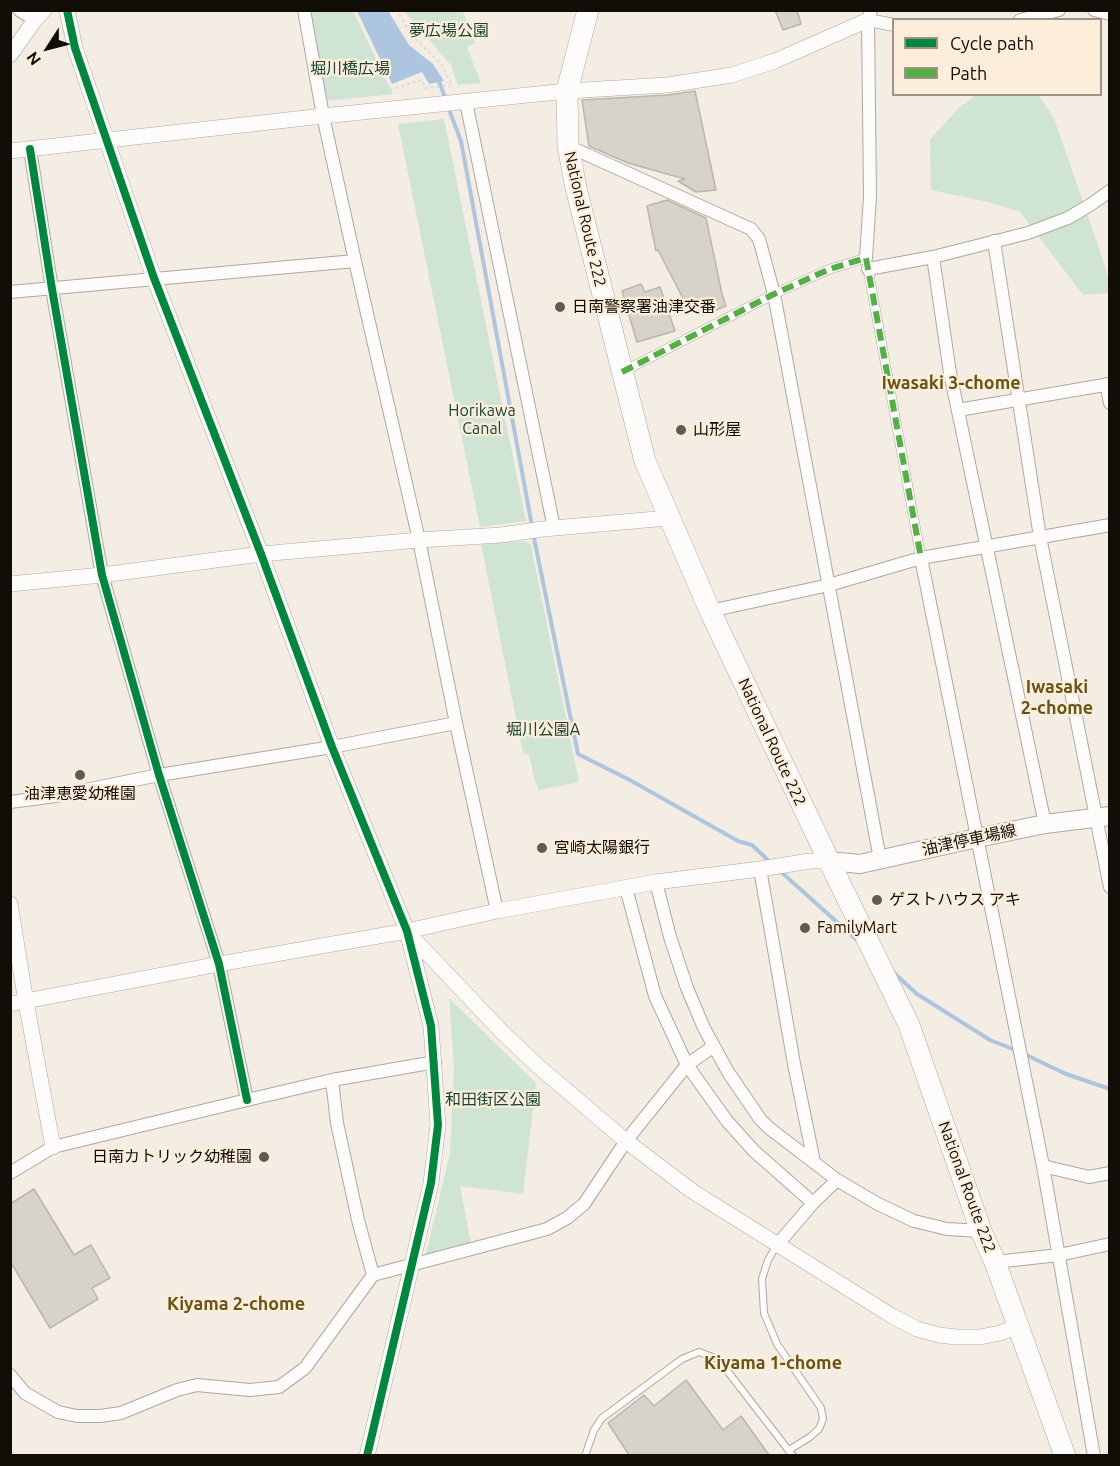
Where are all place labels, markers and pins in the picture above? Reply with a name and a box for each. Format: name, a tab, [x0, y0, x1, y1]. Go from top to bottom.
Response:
place label: 日南警察署油津交番	[572, 297, 716, 317]
marker: 日南警察署油津交番	[553, 300, 567, 314]
place label: 山形屋	[693, 420, 741, 440]
marker: 山形屋	[674, 423, 688, 437]
marker: 油津恵愛幼稚園	[73, 768, 87, 782]
place label: 油津恵愛幼稚園	[24, 784, 136, 804]
place label: 宮崎太陽銀行	[554, 838, 650, 858]
marker: 宮崎太陽銀行	[535, 841, 549, 855]
place label: ゲストハウス アキ	[889, 890, 1021, 910]
marker: ゲストハウス アキ	[870, 893, 884, 907]
place label: FamilyMart	[817, 918, 897, 938]
marker: FamilyMart	[798, 921, 812, 935]
place label: 日南カトリック幼稚園	[92, 1147, 252, 1167]
marker: 日南カトリック幼稚園	[257, 1150, 271, 1164]

